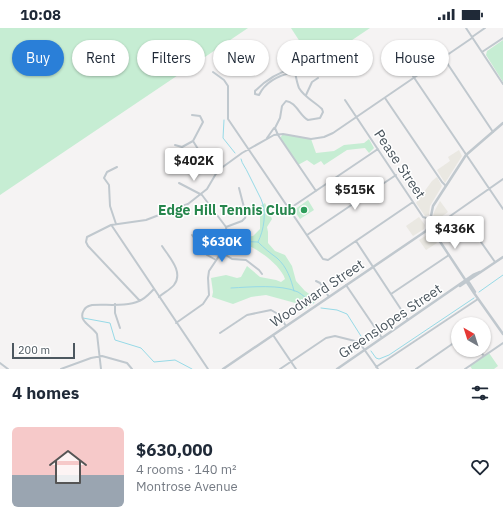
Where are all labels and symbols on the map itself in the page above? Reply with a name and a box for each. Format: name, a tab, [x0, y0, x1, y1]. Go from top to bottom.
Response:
street label: Pease Street	[370, 126, 430, 202]
pin: $402K	[166, 148, 222, 182]
pin: $515K	[327, 177, 383, 211]
place label: Edge Hill Tennis Club	[158, 201, 296, 219]
marker: Edge Hill Tennis Club	[299, 205, 309, 215]
pin: $436K	[427, 216, 483, 250]
pin: $630K	[194, 229, 250, 263]
street label: Woodward Street	[267, 255, 367, 331]
street label: Greenslopes Street	[335, 280, 445, 362]
north arrow	[451, 317, 491, 357]
scale bar	[12, 341, 75, 360]

